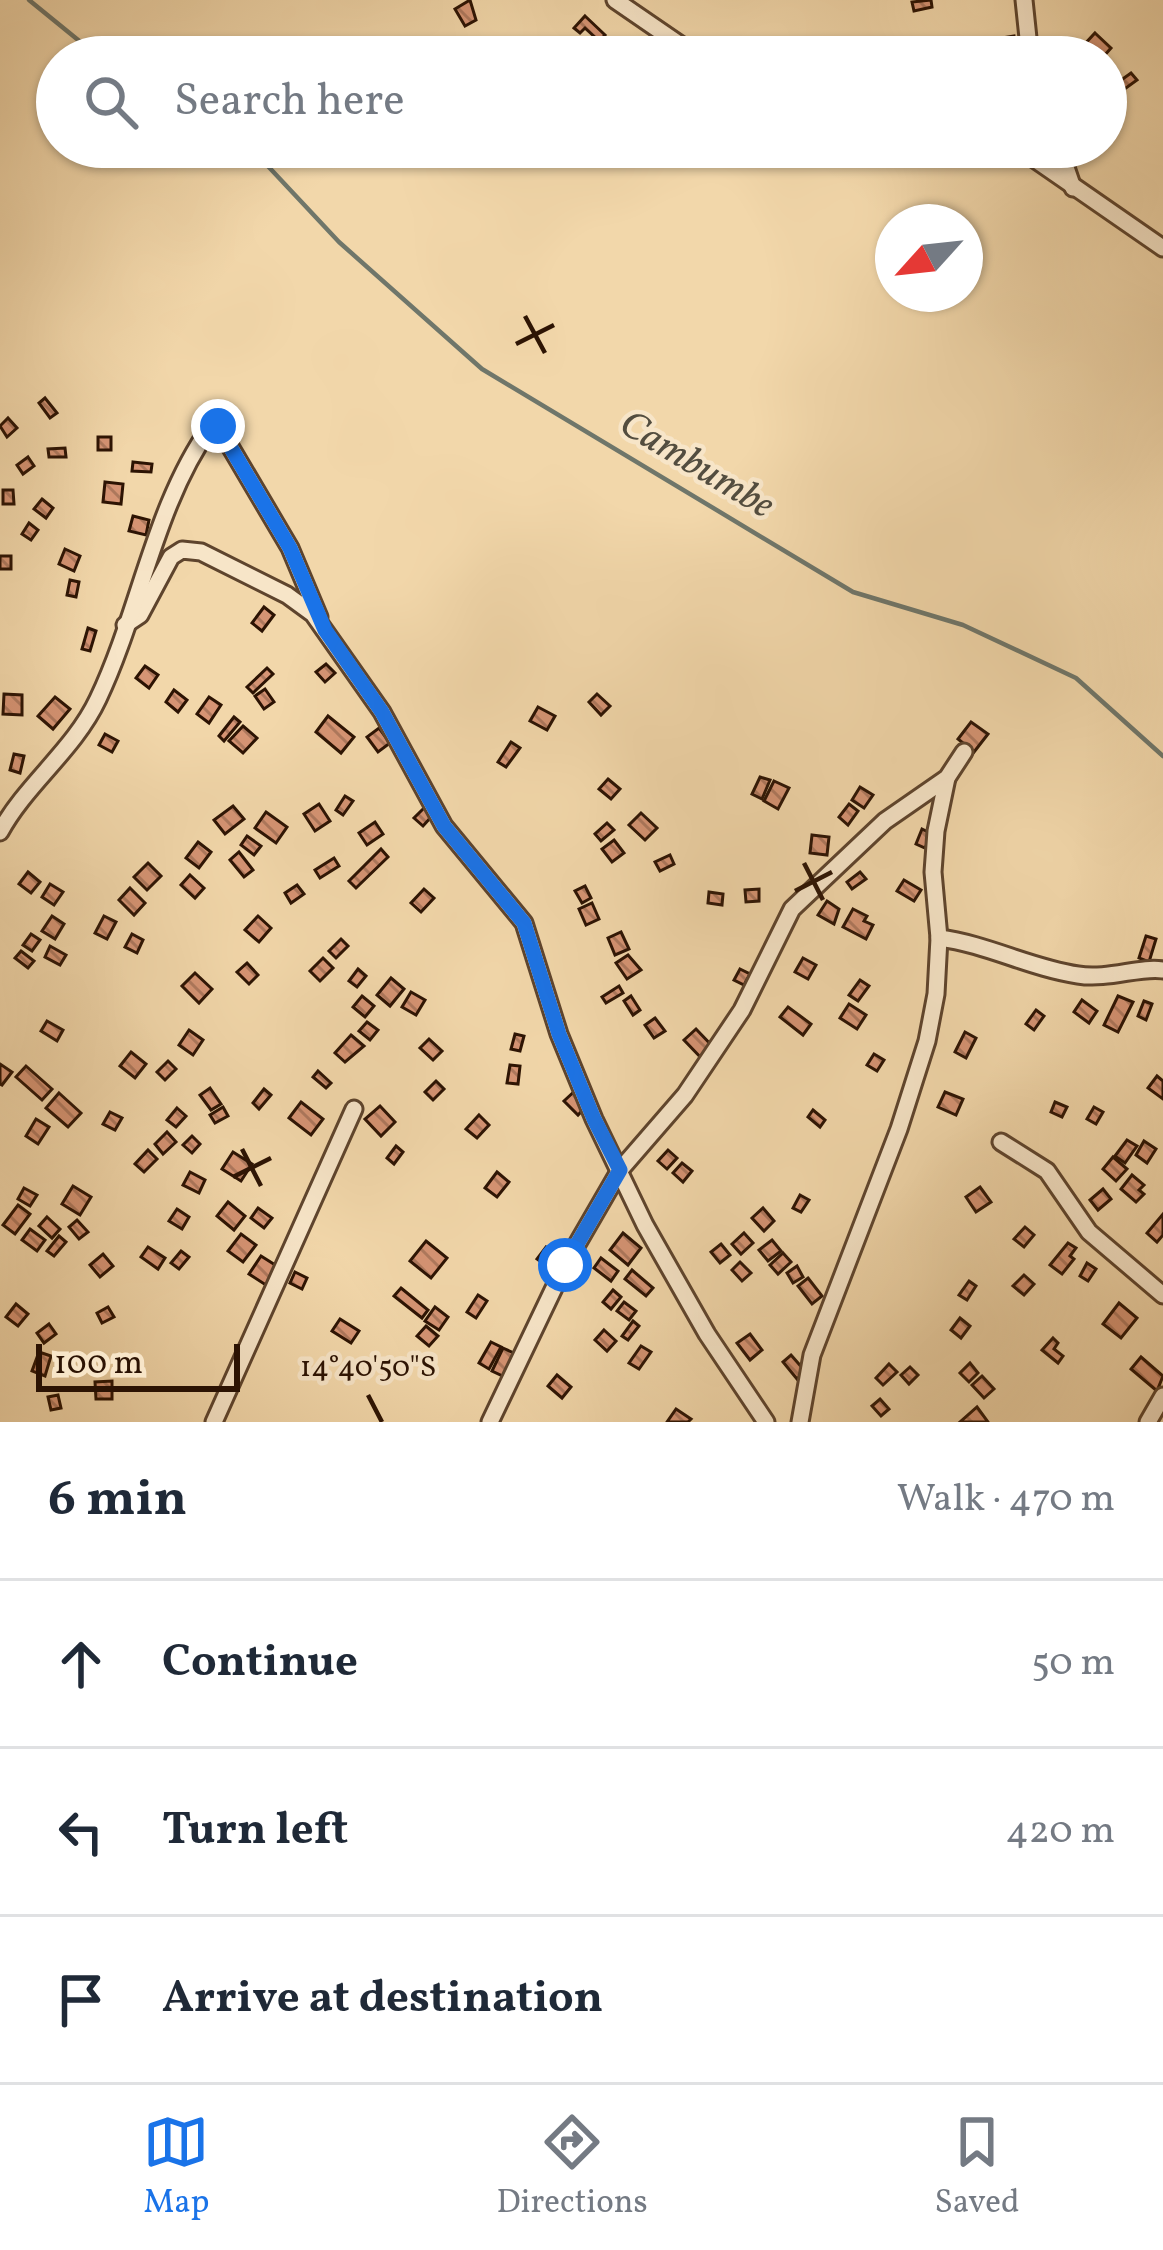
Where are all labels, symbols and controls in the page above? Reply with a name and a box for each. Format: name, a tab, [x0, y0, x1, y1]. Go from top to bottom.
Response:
search box	[36, 36, 1127, 168]
icon: search	[78, 69, 144, 135]
text: Search here	[174, 71, 405, 134]
north arrow	[875, 204, 983, 312]
route end	[191, 399, 245, 453]
water label: Cambumbe	[608, 399, 784, 533]
route start	[538, 1238, 592, 1292]
scale bar	[36, 1338, 240, 1391]
text: 100 m	[54, 1342, 143, 1388]
text: 14°40'50"S	[300, 1347, 436, 1389]
text: 6 min	[48, 1465, 187, 1536]
text: Walk · 470 m	[897, 1473, 1115, 1527]
icon: ahead	[48, 1631, 114, 1697]
text: Continue	[162, 1632, 358, 1695]
text: 50 m	[1031, 1637, 1115, 1691]
icon: left	[48, 1799, 114, 1865]
text: Turn left	[162, 1800, 348, 1863]
text: 420 m	[1005, 1805, 1115, 1859]
icon: arrive	[48, 1967, 114, 2033]
text: Arrive at destination	[162, 1968, 603, 2031]
tab: Map	[143, 2109, 210, 2227]
tab: Directions	[496, 2109, 648, 2227]
tab: Saved	[935, 2109, 1020, 2227]

